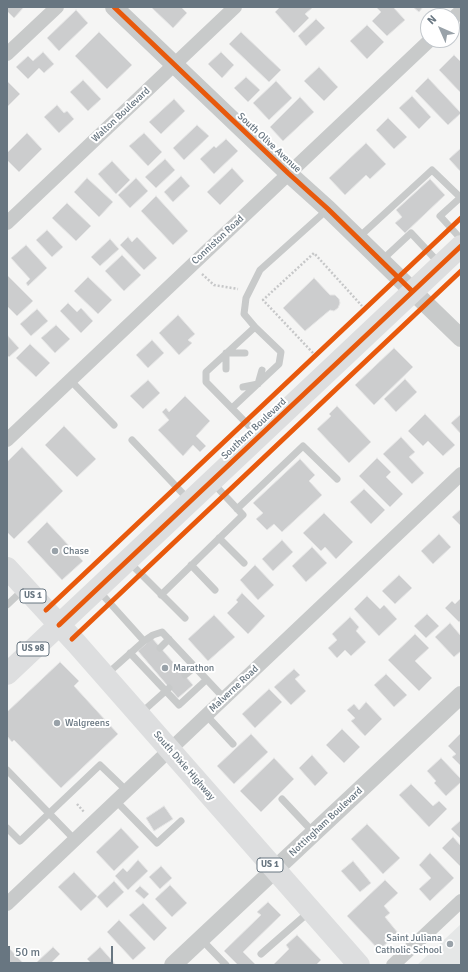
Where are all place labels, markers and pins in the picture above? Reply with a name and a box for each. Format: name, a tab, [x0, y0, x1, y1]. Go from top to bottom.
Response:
place label: Chase	[63, 545, 89, 557]
marker: Chase	[50, 546, 60, 556]
place label: Marathon	[173, 662, 214, 674]
marker: Marathon	[160, 663, 170, 673]
place label: Walgreens	[65, 717, 110, 729]
marker: Walgreens	[52, 718, 62, 728]
place label: Saint Juliana Catholic School	[375, 932, 442, 956]
marker: Saint Juliana Catholic School	[445, 939, 455, 949]

